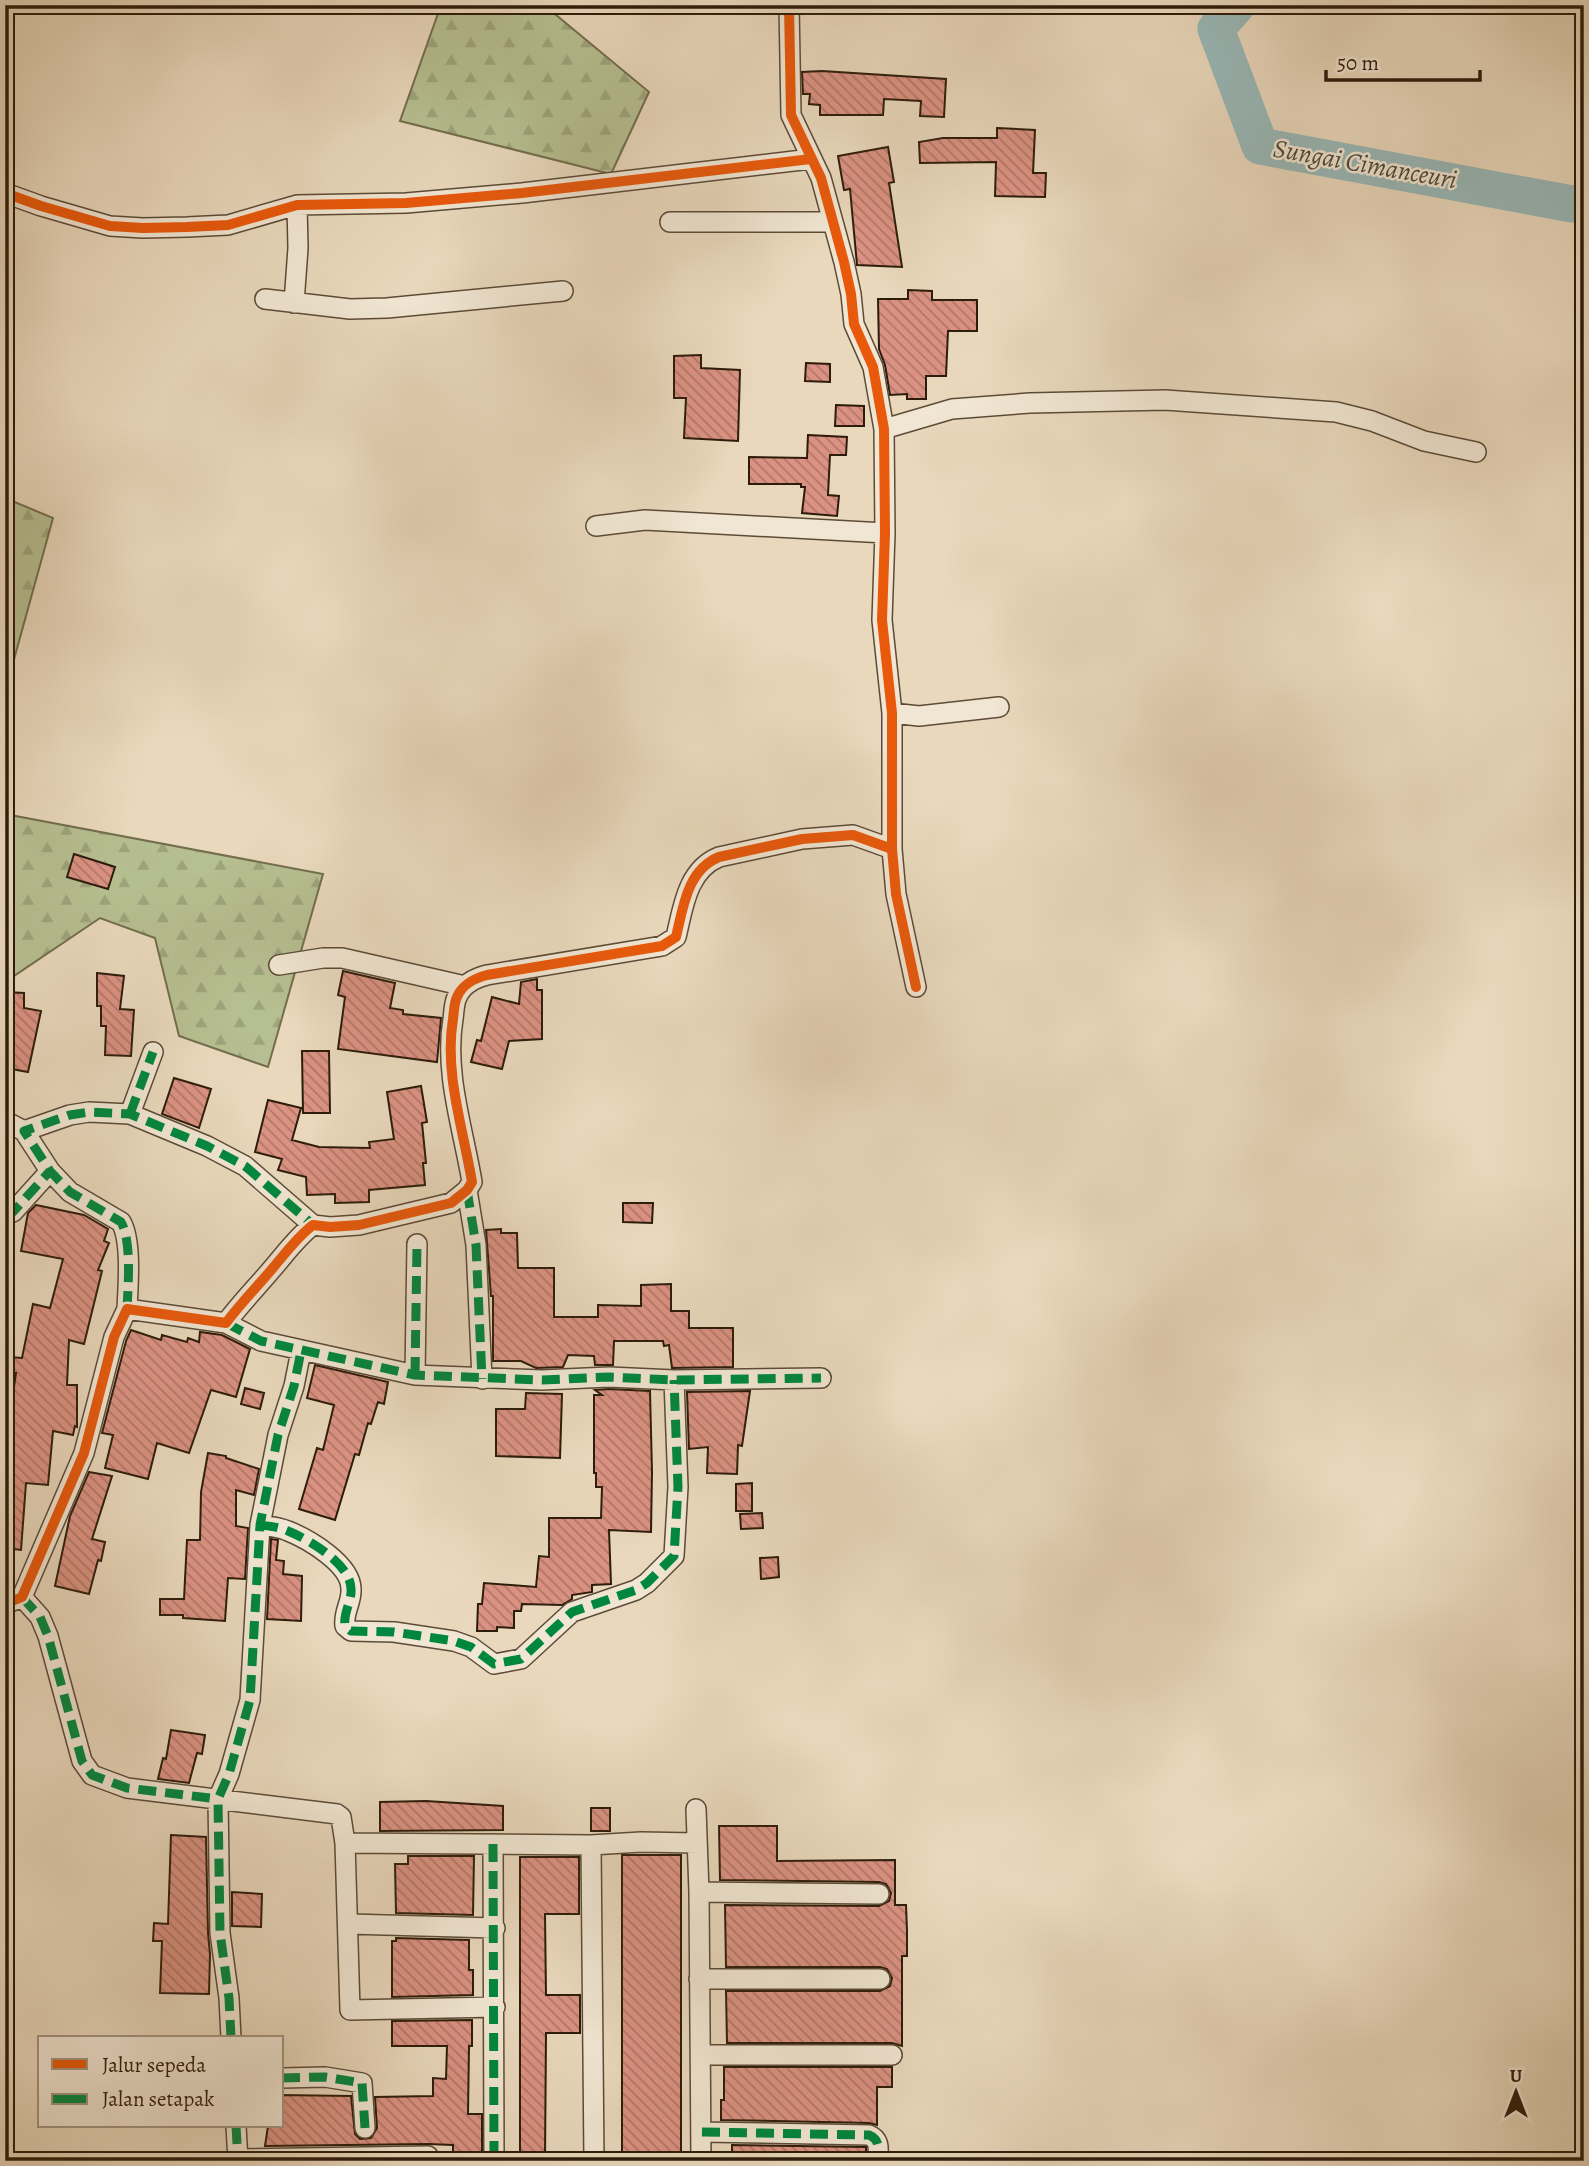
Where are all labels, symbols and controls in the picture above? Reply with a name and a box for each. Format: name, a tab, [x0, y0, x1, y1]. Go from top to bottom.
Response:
scale bar	[1326, 38, 1480, 82]
text: 50 m	[1337, 49, 1379, 77]
water label: Sungai Cimanceuri	[1270, 131, 1460, 197]
legend	[38, 2036, 284, 2128]
text: Jalur sepeda	[102, 2051, 206, 2079]
north arrow	[1480, 2058, 1550, 2128]
text: U	[1510, 2063, 1523, 2089]
text: Jalan setapak	[102, 2085, 215, 2113]

